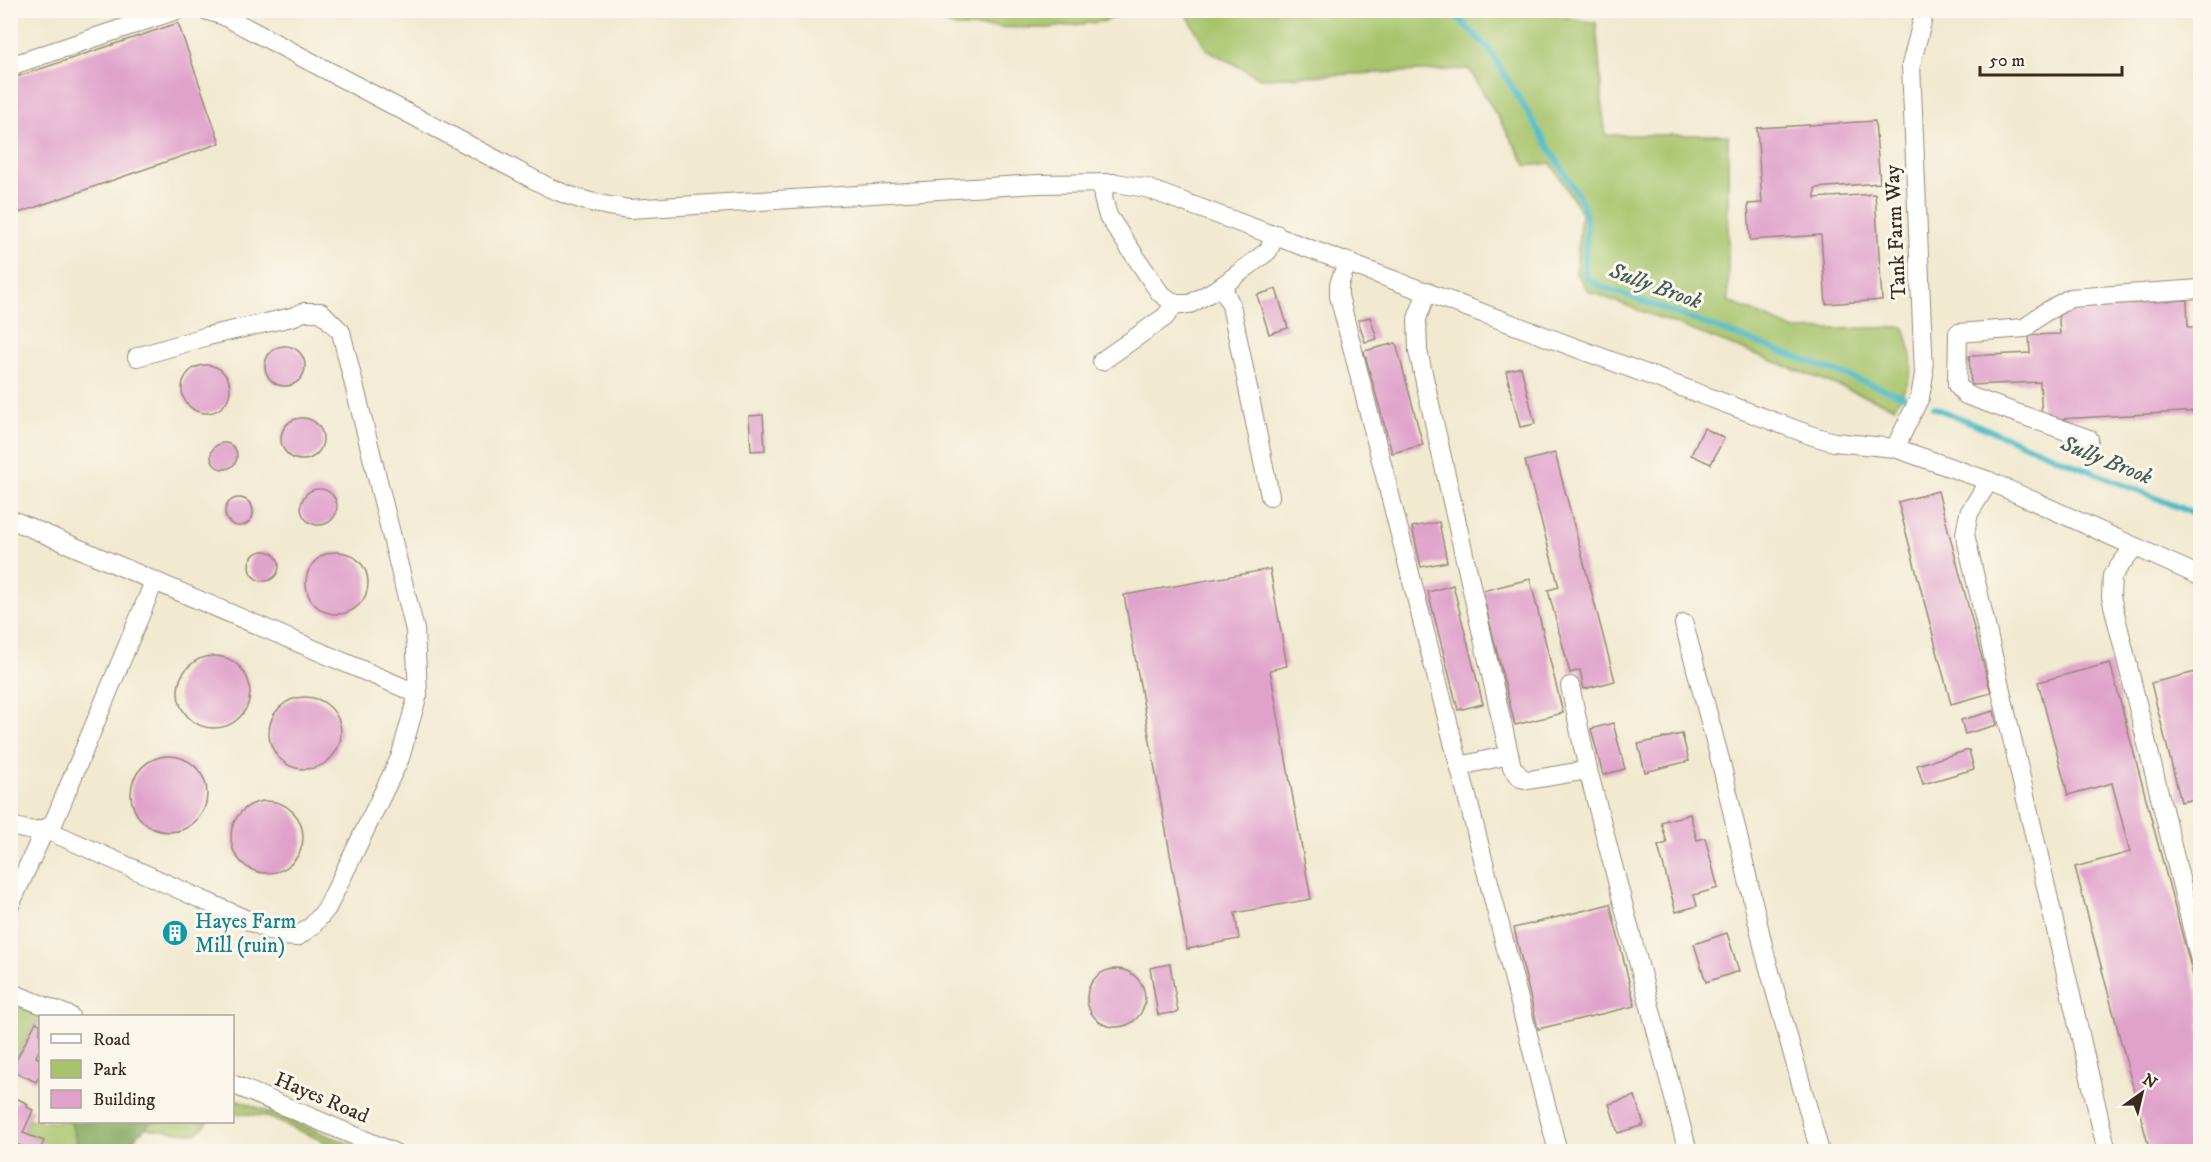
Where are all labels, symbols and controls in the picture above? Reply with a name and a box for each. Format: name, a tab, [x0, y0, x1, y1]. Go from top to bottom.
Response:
scale bar	[1980, 39, 2122, 77]
text: 50 m	[1989, 50, 2025, 72]
street label: Tank Farm Way	[1879, 163, 1913, 300]
water label: Sully Brook	[1605, 257, 1706, 316]
water label: Sully Brook	[2056, 430, 2157, 491]
place label: Hayes Farm Mill (ruin)	[195, 909, 297, 959]
building icon: Hayes Farm Mill (ruin)	[160, 918, 190, 948]
legend	[39, 1015, 234, 1123]
text: Road	[93, 1029, 130, 1051]
text: Park	[93, 1059, 127, 1081]
north arrow	[2112, 1063, 2172, 1123]
street label: Hayes Road	[270, 1066, 373, 1130]
text: N	[2139, 1069, 2161, 1093]
text: Building	[93, 1089, 155, 1111]

